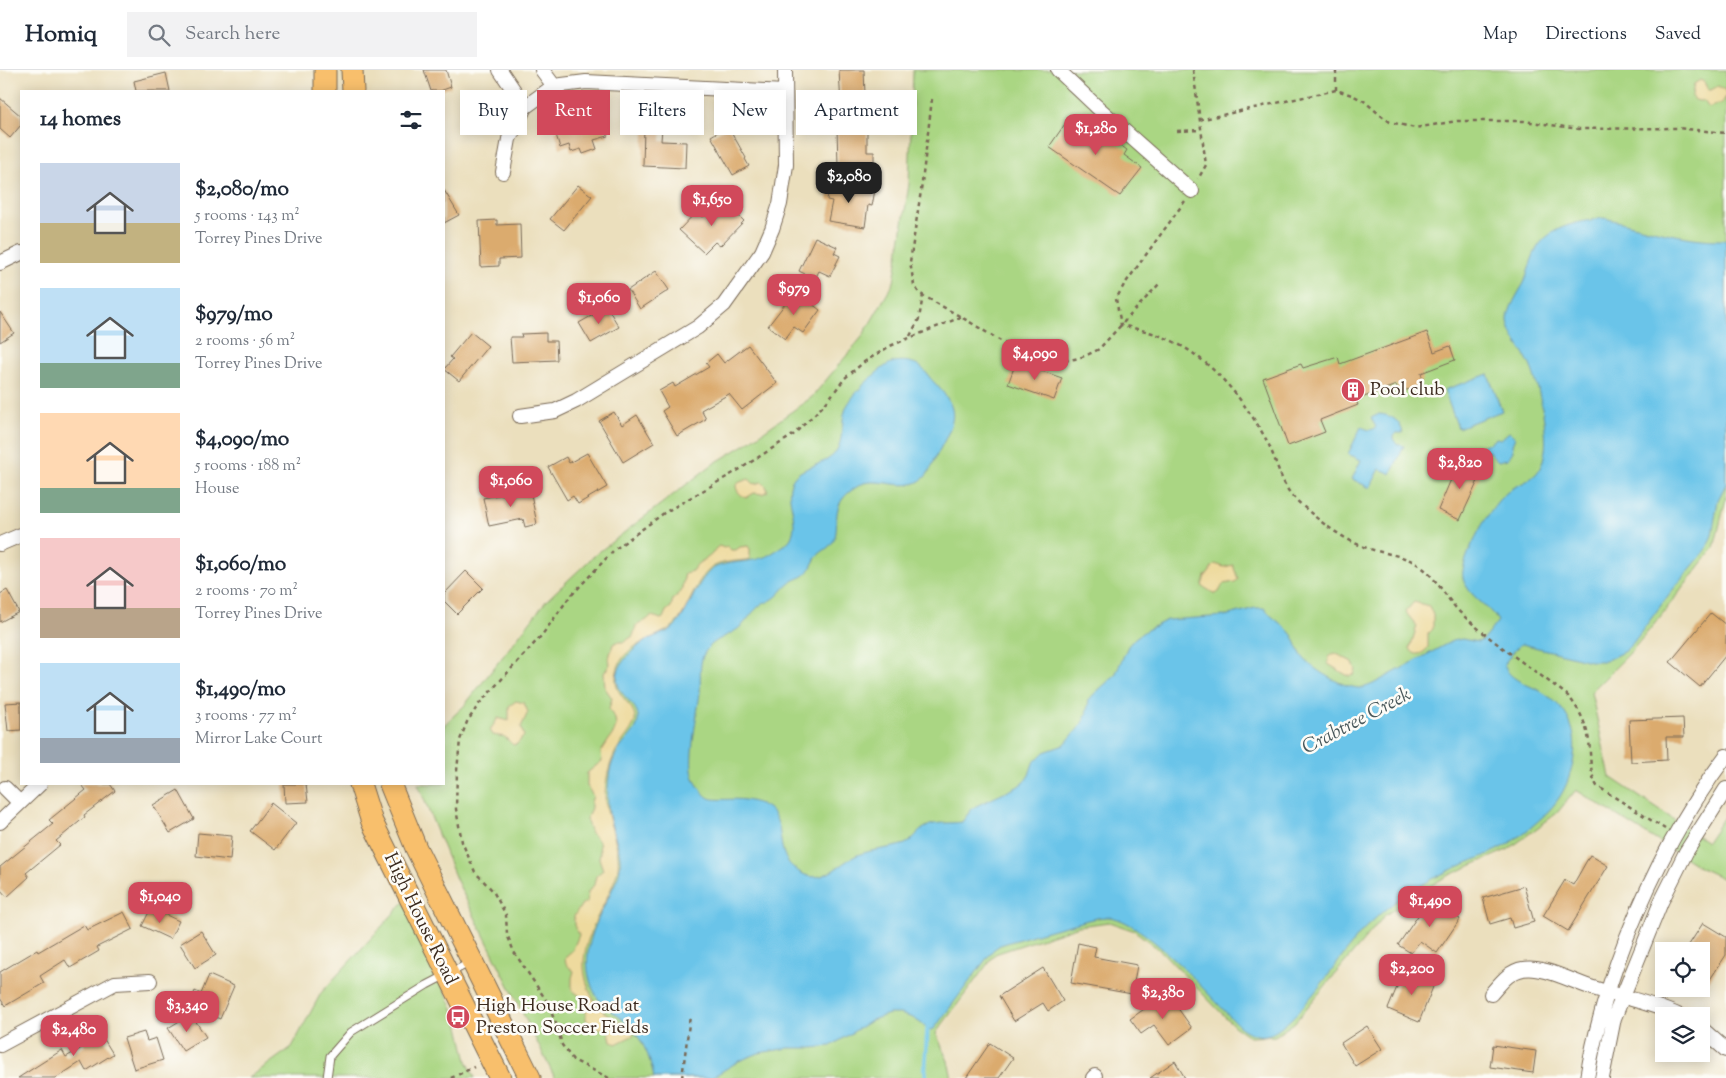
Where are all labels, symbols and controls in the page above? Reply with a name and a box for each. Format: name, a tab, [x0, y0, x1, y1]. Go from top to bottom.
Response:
search box	[127, 12, 477, 57]
text: Homiq	[25, 18, 97, 52]
icon: search	[145, 21, 173, 49]
text: Search here	[185, 21, 280, 48]
text: Map	[1483, 22, 1518, 48]
text: Directions	[1546, 22, 1627, 48]
text: Saved	[1655, 22, 1701, 48]
chip: Buy	[460, 90, 527, 135]
chip: Rent	[537, 90, 610, 135]
chip: Filters	[620, 90, 704, 135]
chip: New	[714, 90, 786, 135]
chip: Apartment	[796, 90, 917, 135]
text: 14 homes	[40, 105, 121, 135]
icon: filters	[397, 106, 425, 134]
pin: $1,280	[1055, 114, 1137, 156]
text: $1,280	[1075, 118, 1117, 141]
pin: $2,080	[808, 162, 890, 204]
text: $2,080	[827, 166, 871, 189]
text: $2,080/mo	[195, 175, 289, 205]
icon: home	[80, 183, 140, 243]
pin: $1,650	[671, 184, 753, 227]
text: $1,650	[692, 189, 732, 212]
text: 5 rooms · 143 m²	[195, 205, 300, 228]
text: Torrey Pines Drive	[195, 228, 322, 251]
pin: $979	[764, 274, 824, 316]
text: $979	[778, 278, 810, 301]
pin: $1,060	[558, 282, 640, 325]
text: $1,060	[578, 287, 620, 310]
text: $979/mo	[195, 300, 273, 330]
icon: home	[80, 308, 140, 368]
text: 2 rooms · 56 m²	[195, 330, 295, 353]
pin: $4,090	[994, 338, 1076, 381]
text: $4,090	[1013, 343, 1057, 366]
text: Torrey Pines Drive	[195, 353, 322, 376]
building icon: Pool club	[1340, 377, 1366, 403]
place label: Pool club	[1370, 377, 1445, 404]
text: $4,090/mo	[195, 425, 289, 455]
icon: home	[80, 433, 140, 493]
pin: $2,820	[1419, 448, 1501, 490]
text: $2,820	[1438, 452, 1482, 475]
text: 5 rooms · 188 m²	[195, 455, 301, 478]
pin: $1,060	[470, 466, 552, 508]
text: $1,060	[490, 470, 532, 493]
text: House	[195, 478, 239, 501]
text: $1,060/mo	[195, 550, 286, 580]
icon: home	[80, 558, 140, 618]
text: 2 rooms · 70 m²	[195, 580, 298, 603]
text: Torrey Pines Drive	[195, 603, 322, 626]
text: $1,490/mo	[195, 675, 286, 705]
water label: Crabtree Creek	[1297, 681, 1417, 763]
icon: home	[80, 683, 140, 743]
text: 3 rooms · 77 m²	[195, 705, 297, 728]
text: Mirror Lake Court	[195, 728, 323, 751]
street label: High House Road	[376, 848, 464, 990]
pin: $1,040	[119, 882, 201, 924]
text: $1,040	[139, 886, 181, 909]
pin: $1,490	[1389, 886, 1471, 928]
text: $1,490	[1409, 890, 1451, 913]
map controls	[1655, 942, 1710, 1062]
button: locate	[1655, 942, 1710, 997]
pin: $2,200	[1371, 954, 1453, 996]
text: $2,200	[1390, 958, 1434, 981]
pin: $2,380	[1122, 978, 1204, 1020]
text: $2,380	[1142, 982, 1184, 1005]
pin: $3,340	[146, 990, 228, 1033]
place label: High House Road at Preston Soccer Fields	[476, 993, 649, 1042]
text: $3,340	[166, 995, 208, 1018]
bus stop icon: High House Road at Preston Soccer Fields	[445, 1004, 471, 1030]
button: layers	[1655, 1007, 1710, 1062]
pin: $2,480	[33, 1014, 115, 1057]
text: $2,480	[52, 1019, 96, 1042]

